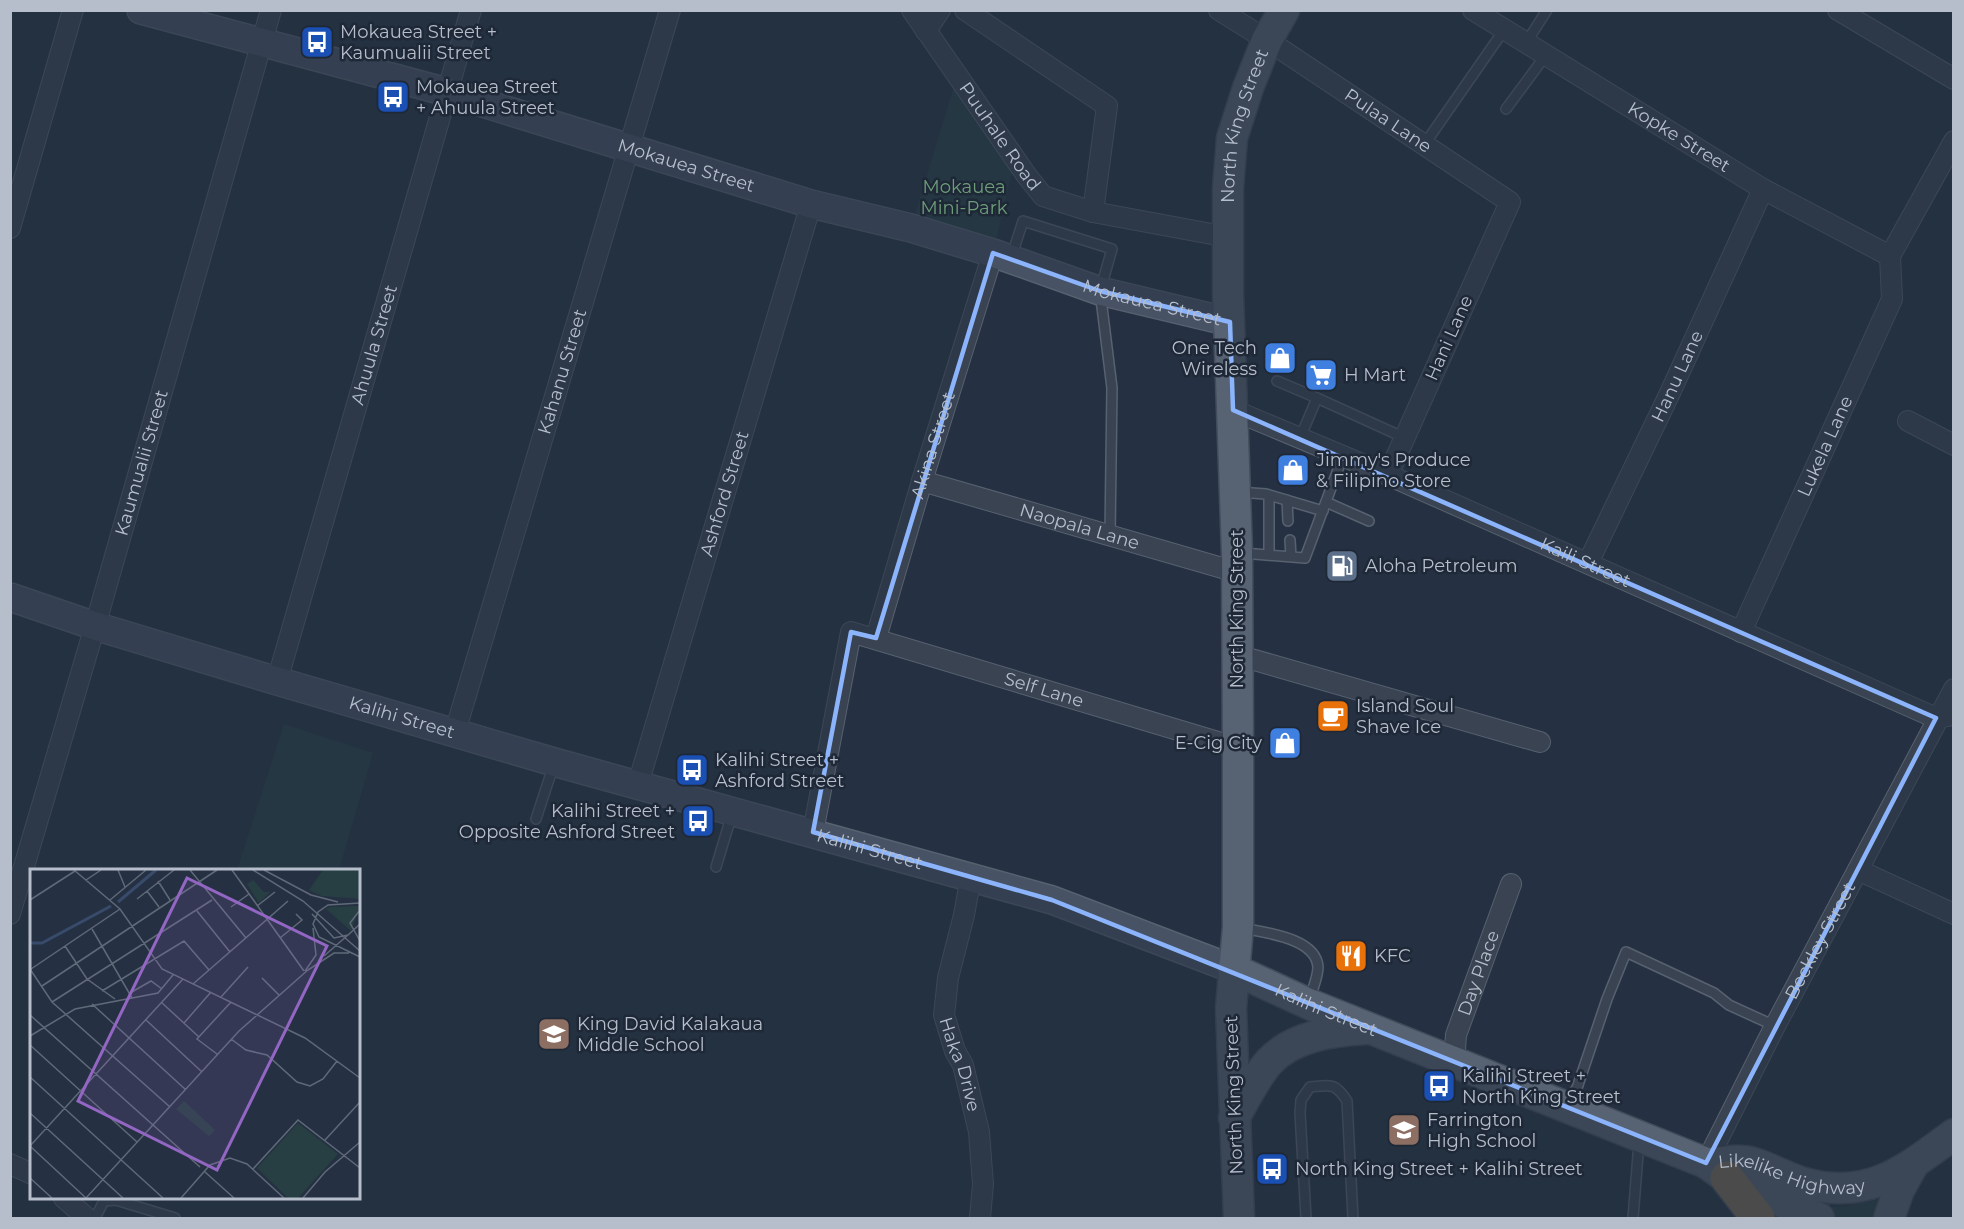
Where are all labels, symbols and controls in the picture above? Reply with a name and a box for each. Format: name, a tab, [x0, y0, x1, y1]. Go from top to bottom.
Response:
place label: Mokauea Street + Kaumualii Street	[340, 21, 497, 64]
bus stop icon: Mokauea Street + Kaumualii Street	[299, 24, 335, 60]
street label: North King Street	[1217, 46, 1273, 203]
place label: Mokauea Street + Ahuula Street	[416, 76, 558, 119]
street label: Puuhale Road	[954, 78, 1045, 195]
bus stop icon: Mokauea Street + Ahuula Street	[375, 79, 411, 115]
street label: Pulaa Lane	[1340, 84, 1436, 158]
street label: Kopke Street	[1624, 97, 1734, 177]
street label: Mokauea Street	[615, 134, 757, 197]
park label: Mokauea Mini-Park	[920, 176, 1008, 219]
street label: Mokauea Street	[1079, 275, 1224, 331]
street label: Ahuula Street	[346, 282, 402, 407]
street label: Hani Lane	[1420, 292, 1478, 384]
street label: Kahanu Street	[533, 306, 591, 437]
street label: Hanu Lane	[1647, 327, 1708, 426]
place label: One Tech Wireless	[1172, 337, 1257, 380]
shop icon: One Tech Wireless	[1262, 340, 1298, 376]
supermarket icon: H Mart	[1303, 357, 1339, 393]
place label: H Mart	[1344, 364, 1406, 386]
street label: Kaumualii Street	[110, 387, 173, 538]
street label: Akina Street	[906, 389, 960, 501]
street label: Lukela Lane	[1793, 392, 1858, 500]
street label: Ashford Street	[696, 428, 754, 559]
place label: Jimmy's Produce & Filipino Store	[1315, 449, 1471, 492]
shop icon: Jimmy's Produce & Filipino Store	[1275, 452, 1311, 488]
street label: Naopala Lane	[1017, 499, 1142, 554]
street label: North King Street	[1226, 530, 1248, 688]
street label: Kaili Street	[1537, 533, 1634, 592]
fuel station icon: Aloha Petroleum	[1324, 548, 1360, 584]
place label: Aloha Petroleum	[1365, 555, 1518, 577]
street label: Self Lane	[1002, 668, 1086, 712]
street label: Kalihi Street	[346, 692, 457, 743]
place label: Island Soul Shave Ice	[1356, 695, 1454, 738]
cafe icon: Island Soul Shave Ice	[1315, 698, 1351, 734]
shop icon: E-Cig City	[1267, 725, 1303, 761]
place label: E-Cig City	[1175, 732, 1262, 754]
place label: Kalihi Street + Ashford Street	[715, 749, 844, 792]
bus stop icon: Kalihi Street + Ashford Street	[674, 752, 710, 788]
place label: Kalihi Street + Opposite Ashford Street	[459, 800, 675, 843]
bus stop icon: Kalihi Street + Opposite Ashford Street	[680, 803, 716, 839]
street label: Kalihi Street	[814, 824, 925, 875]
inset map	[30, 869, 360, 1199]
street label: Beckley Street	[1780, 878, 1860, 1003]
street label: Day Place	[1453, 927, 1504, 1019]
restaurant icon: KFC	[1333, 938, 1369, 974]
place label: KFC	[1374, 945, 1411, 967]
street label: Kalihi Street	[1272, 979, 1381, 1041]
place label: King David Kalakaua Middle School	[577, 1013, 763, 1056]
street label: Haka Drive	[934, 1015, 985, 1114]
street label: North King Street	[1220, 1015, 1248, 1175]
school or university icon: King David Kalakaua Middle School	[536, 1016, 572, 1052]
place label: Kalihi Street + North King Street	[1462, 1065, 1621, 1108]
bus stop icon: Kalihi Street + North King Street	[1421, 1068, 1457, 1104]
place label: Farrington High School	[1427, 1109, 1536, 1152]
school or university icon: Farrington High School	[1386, 1112, 1422, 1148]
street label: Likelike Highway	[1717, 1150, 1867, 1199]
bus stop icon: North King Street + Kalihi Street	[1254, 1151, 1290, 1187]
place label: North King Street + Kalihi Street	[1295, 1158, 1583, 1180]

